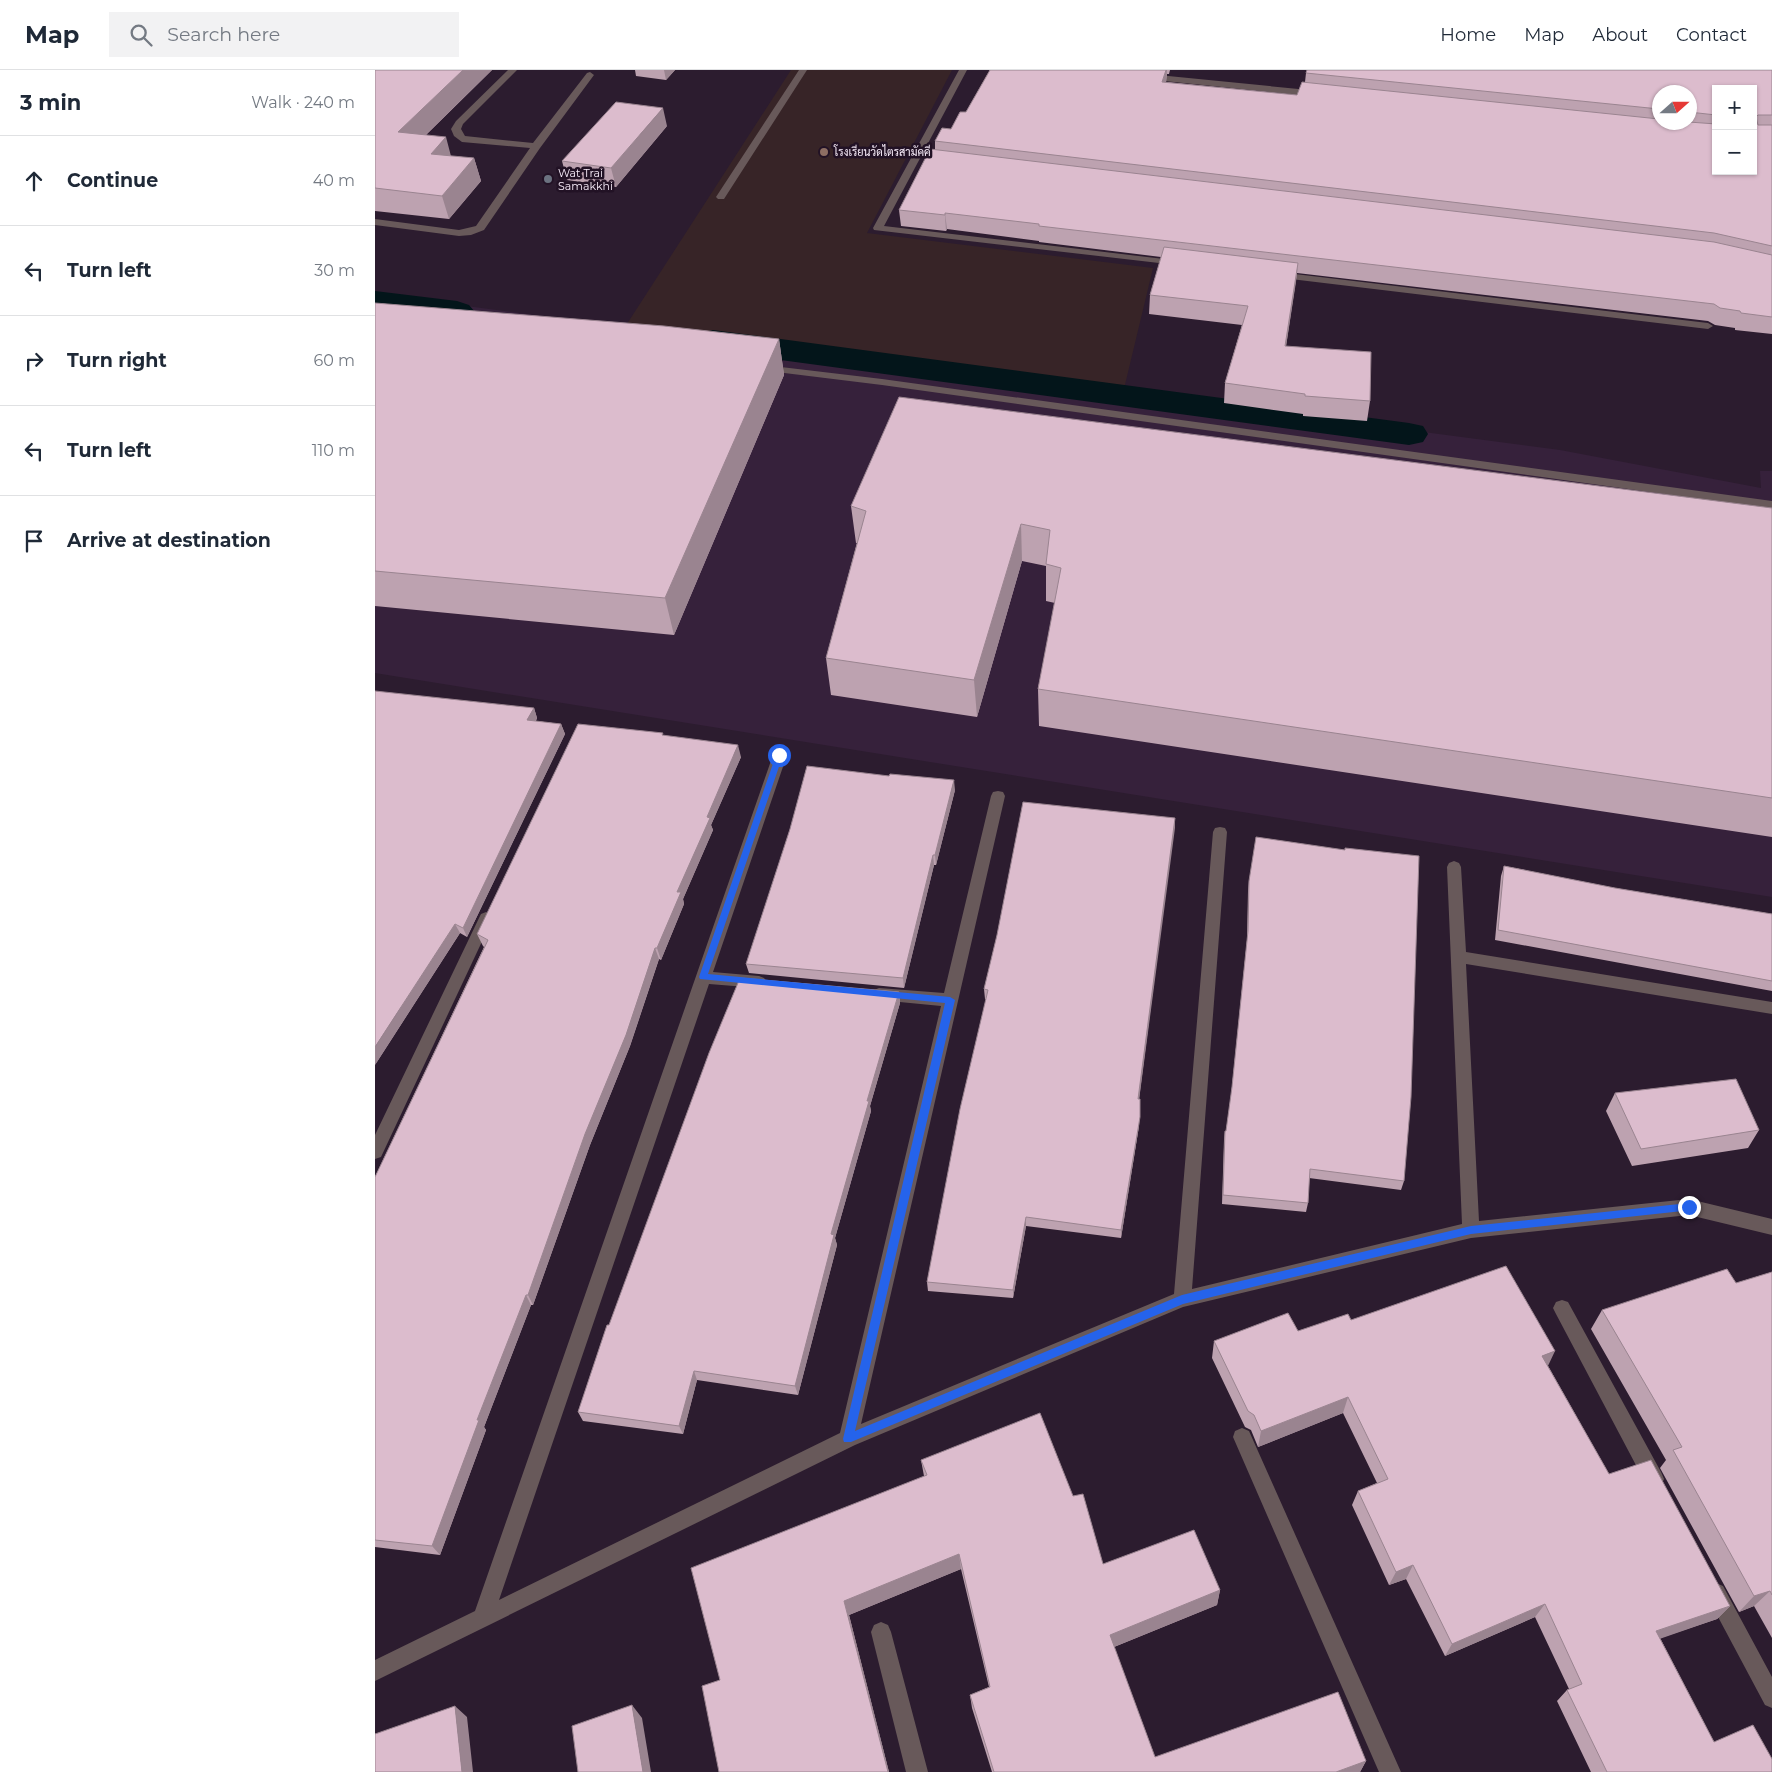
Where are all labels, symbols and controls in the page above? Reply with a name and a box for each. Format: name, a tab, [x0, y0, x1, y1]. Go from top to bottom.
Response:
search box	[109, 12, 459, 57]
text: Map	[25, 20, 79, 49]
icon: search	[127, 21, 155, 49]
text: Search here	[167, 23, 280, 46]
text: Home	[1440, 24, 1496, 46]
text: Map	[1524, 24, 1564, 46]
text: About	[1592, 24, 1648, 46]
text: Contact	[1676, 24, 1747, 46]
north arrow	[1652, 85, 1697, 130]
map controls	[1712, 85, 1757, 175]
button: +	[1712, 85, 1757, 130]
text: 3 min	[20, 90, 81, 115]
text: Walk · 240 m	[251, 93, 355, 112]
button: −	[1712, 130, 1757, 175]
place label: โรงเรียนวัดไตรสามัคคี	[833, 144, 931, 159]
marker: โรงเรียนวัดไตรสามัคคี	[818, 146, 830, 158]
place label: Wat Trai Samakkhi	[558, 166, 613, 193]
icon: ahead	[20, 167, 48, 195]
text: Continue	[67, 169, 158, 192]
text: 40 m	[313, 171, 355, 190]
marker: Wat Trai Samakkhi	[542, 173, 554, 185]
icon: left	[20, 257, 48, 285]
text: Turn left	[67, 259, 152, 282]
text: 30 m	[314, 261, 355, 280]
icon: right	[20, 347, 48, 375]
text: Turn right	[67, 349, 167, 372]
text: 60 m	[313, 351, 355, 370]
icon: left	[20, 437, 48, 465]
text: Turn left	[67, 439, 152, 462]
text: 110 m	[312, 441, 355, 460]
icon: arrive	[20, 527, 48, 555]
text: Arrive at destination	[67, 529, 271, 552]
route start	[768, 744, 791, 767]
route end	[1678, 1196, 1701, 1219]

